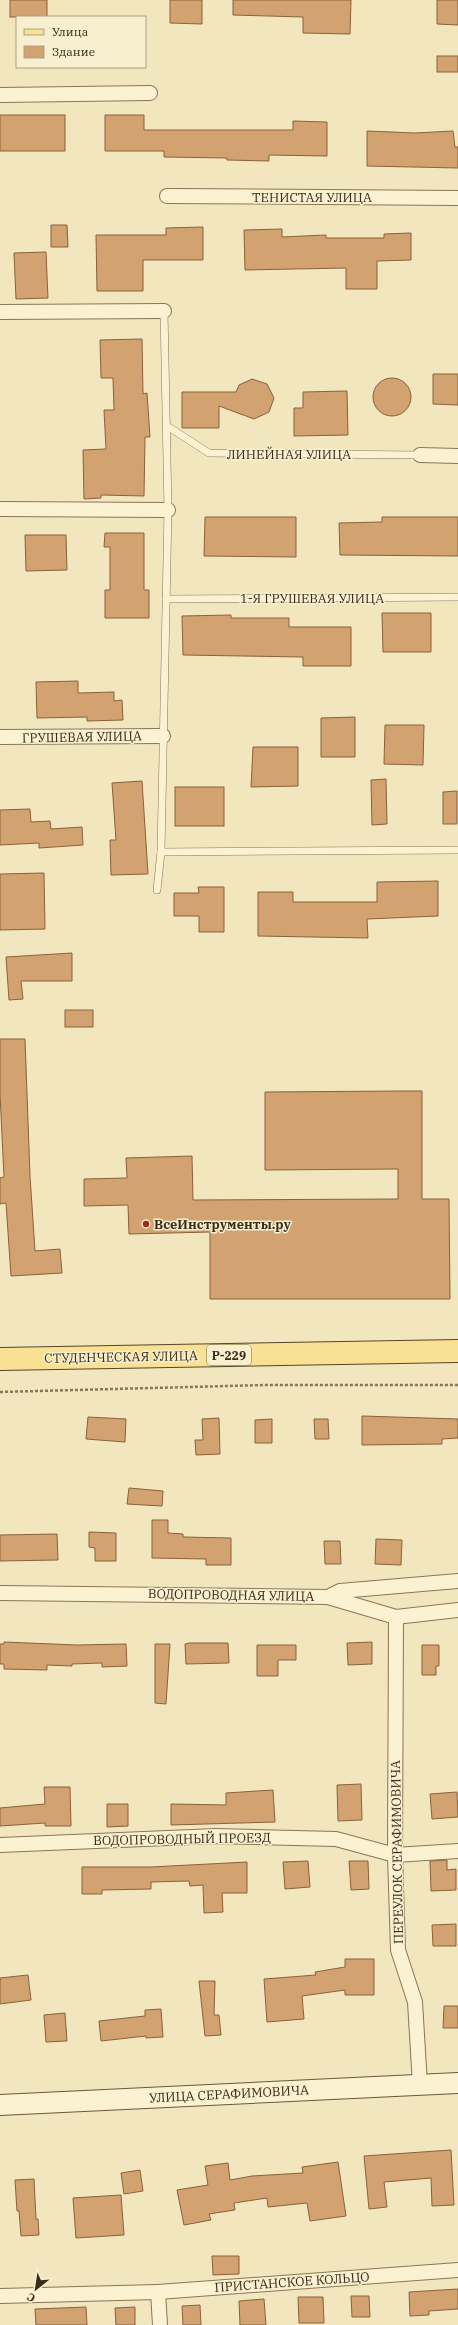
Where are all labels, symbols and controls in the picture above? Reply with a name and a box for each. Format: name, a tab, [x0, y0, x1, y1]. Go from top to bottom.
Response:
legend	[16, 16, 146, 68]
text: Улица	[52, 24, 89, 39]
text: Здание	[52, 44, 95, 59]
street label: ТЕНИСТАЯ УЛИЦА	[252, 189, 372, 206]
street label: ЛИНЕЙНАЯ УЛИЦА	[227, 446, 351, 463]
street label: 1-Я ГРУШЕВАЯ УЛИЦА	[240, 590, 384, 607]
street label: ГРУШЕВАЯ УЛИЦА	[22, 727, 142, 747]
place label: ВсеИнструменты.ру	[154, 1216, 291, 1233]
marker: ВсеИнструменты.ру	[141, 1219, 151, 1229]
road number: Р-229	[207, 1345, 251, 1365]
street label: СТУДЕНЧЕСКАЯ УЛИЦА	[44, 1347, 198, 1367]
street label: ВОДОПРОВОДНАЯ УЛИЦА	[148, 1585, 314, 1605]
street label: ПЕРЕУЛОК СЕРАФИМОВИЧА	[387, 1760, 407, 1944]
street label: ВОДОПРОВОДНЫЙ ПРОЕЗД	[93, 1829, 271, 1849]
street label: УЛИЦА СЕРАФИМОВИЧА	[149, 2081, 310, 2107]
street label: ПРИСТАНСКОЕ КОЛЬЦО	[214, 2268, 370, 2296]
north arrow	[16, 2269, 56, 2309]
text: С	[24, 2290, 38, 2306]

